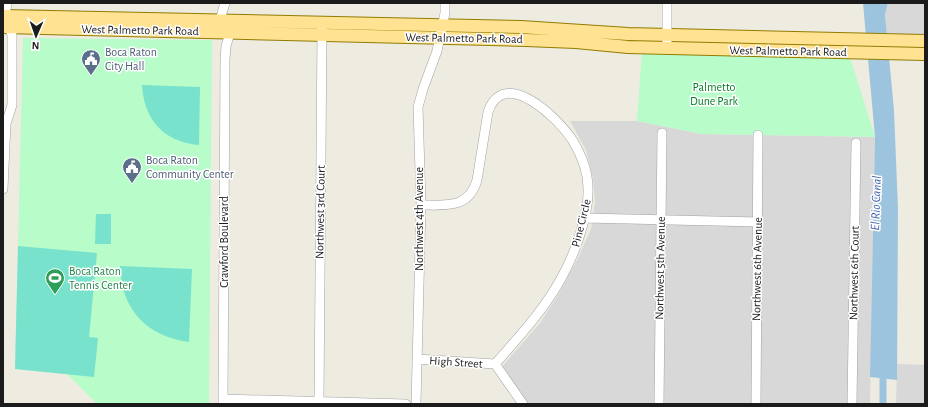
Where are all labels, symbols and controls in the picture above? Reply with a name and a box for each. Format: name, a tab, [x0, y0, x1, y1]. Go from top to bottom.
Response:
north arrow	[16, 16, 56, 56]
street label: West Palmetto Park Road	[81, 23, 199, 37]
street label: West Palmetto Park Road	[405, 31, 523, 45]
text: N	[32, 40, 40, 51]
street label: West Palmetto Park Road	[729, 44, 847, 58]
place label: Boca Raton City Hall	[105, 46, 157, 73]
public building icon: Boca Raton City Hall	[80, 48, 102, 76]
park label: Palmetto Dune Park	[690, 81, 739, 107]
place label: Boca Raton Community Center	[146, 154, 234, 181]
public building icon: Boca Raton Community Center	[121, 156, 143, 184]
street label: Northwest 3rd Court	[313, 165, 327, 259]
street label: Northwest 4th Avenue	[413, 167, 425, 271]
water label: El Rio Canal	[869, 175, 884, 231]
street label: Crawford Boulevard	[218, 196, 230, 288]
street label: Pine Circle	[569, 198, 593, 248]
street label: Northwest 5th Avenue	[653, 216, 667, 320]
street label: Northwest 6th Avenue	[750, 217, 764, 321]
street label: Northwest 6th Court	[847, 226, 861, 320]
place label: Boca Raton Tennis Center	[69, 265, 132, 291]
sports icon: Boca Raton Tennis Center	[44, 267, 66, 295]
street label: High Street	[429, 354, 483, 370]

